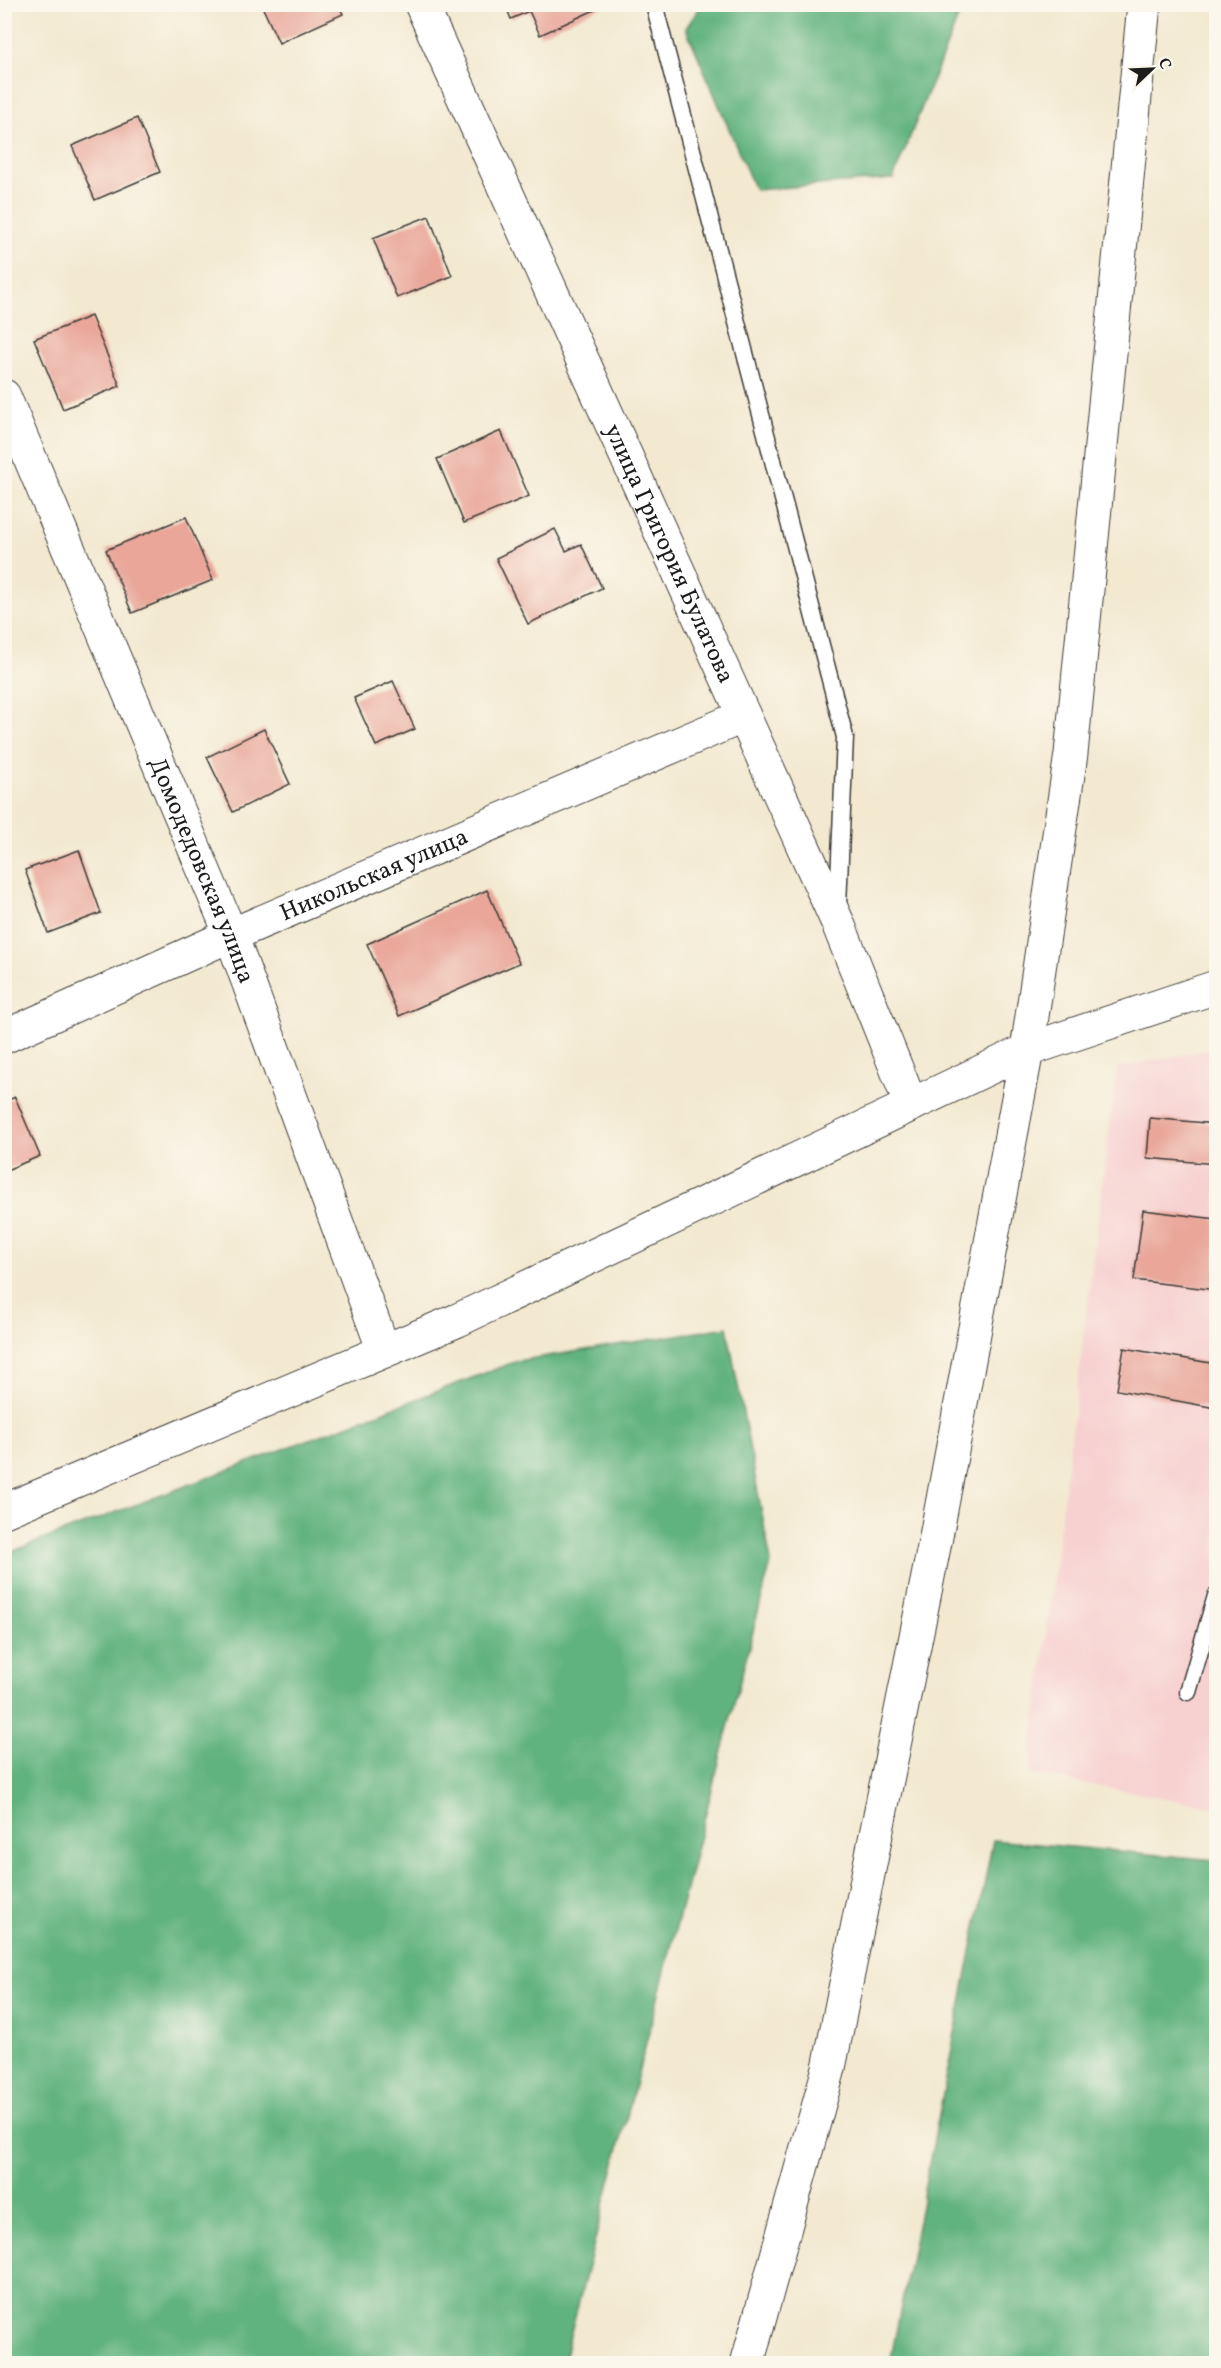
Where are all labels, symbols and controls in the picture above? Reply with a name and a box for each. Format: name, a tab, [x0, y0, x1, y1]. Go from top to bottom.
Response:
north arrow	[1122, 39, 1182, 99]
text: С	[1152, 55, 1176, 73]
street label: улица Григория Булатова	[595, 419, 742, 689]
street label: Домодедовская улица	[139, 753, 262, 988]
street label: Никольская улица	[275, 821, 474, 931]

